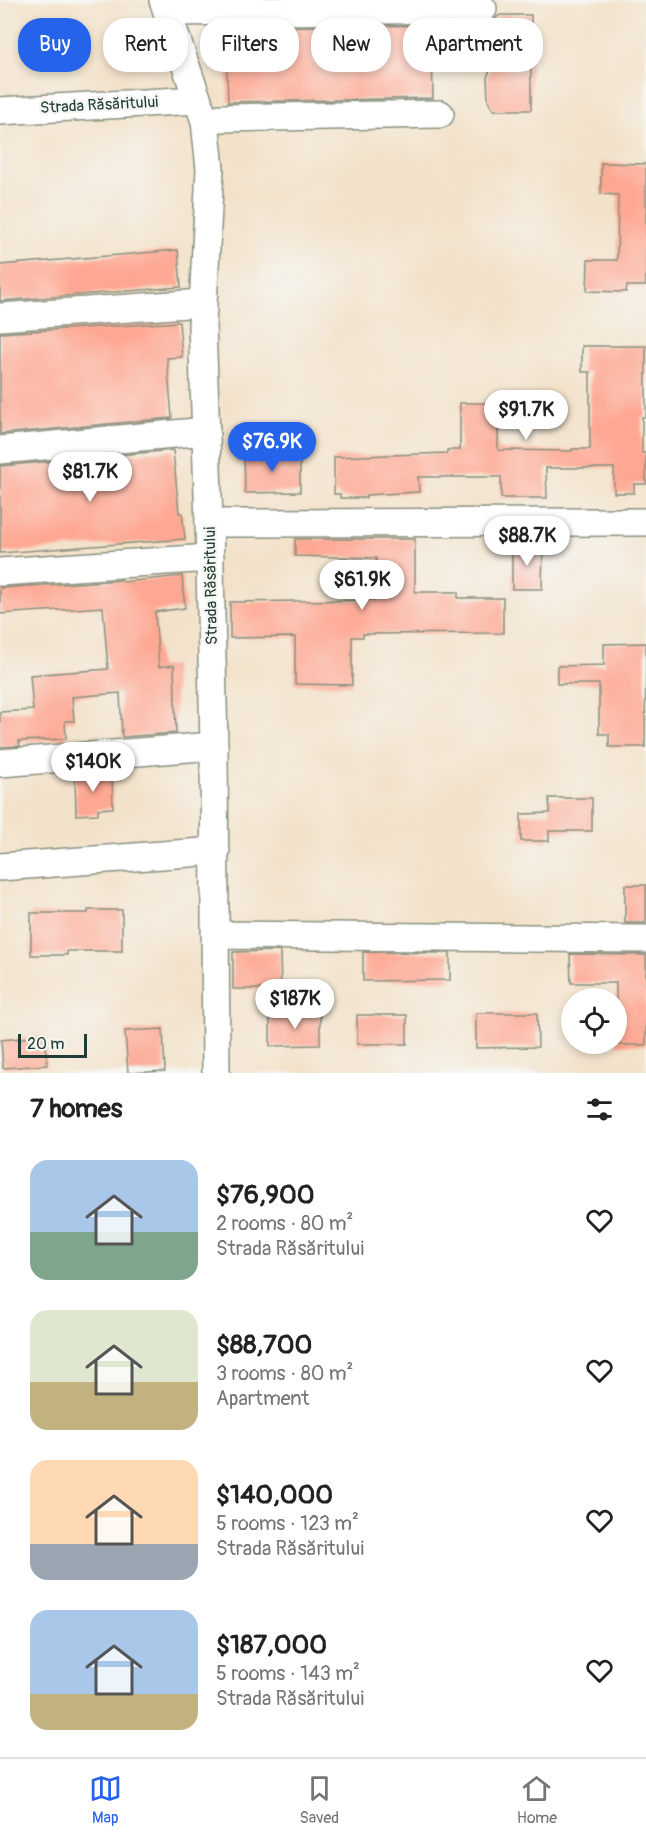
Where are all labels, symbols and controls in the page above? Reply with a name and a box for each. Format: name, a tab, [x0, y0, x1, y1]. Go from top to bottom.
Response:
chip: Buy	[18, 18, 91, 72]
chip: Rent	[103, 18, 188, 72]
chip: Filters	[200, 18, 299, 72]
chip: New	[311, 18, 391, 72]
chip: Apartment	[403, 18, 543, 72]
street label: Strada Răsăritului	[39, 92, 159, 118]
pin: $91.7K	[477, 390, 575, 441]
text: $91.7K	[498, 397, 554, 422]
pin: $76.9K	[223, 422, 321, 473]
text: $76.9K	[242, 429, 302, 454]
pin: $81.7K	[41, 452, 139, 503]
text: $81.7K	[62, 459, 118, 484]
pin: $88.7K	[478, 516, 576, 567]
text: $88.7K	[498, 523, 556, 548]
street label: Strada Răsăritului	[200, 527, 222, 645]
pin: $61.9K	[313, 560, 411, 611]
text: $61.9K	[333, 567, 391, 592]
pin: $140K	[51, 742, 135, 793]
text: $140K	[65, 749, 121, 774]
pin: $187K	[253, 979, 337, 1030]
text: $187K	[269, 986, 321, 1011]
map controls	[561, 988, 627, 1054]
button: locate	[561, 988, 627, 1054]
scale bar	[18, 1031, 87, 1058]
text: 20 m	[27, 1034, 65, 1054]
text: 7 homes	[30, 1093, 122, 1125]
icon: filters	[583, 1093, 616, 1126]
text: $76,900	[216, 1179, 315, 1211]
icon: home	[78, 1184, 150, 1256]
icon: heart	[583, 1204, 616, 1237]
text: 2 rooms · 80 m²	[216, 1211, 353, 1236]
text: Strada Răsăritului	[216, 1236, 364, 1261]
text: $88,700	[216, 1329, 312, 1361]
icon: home	[78, 1334, 150, 1406]
icon: heart	[583, 1354, 616, 1387]
text: 3 rooms · 80 m²	[216, 1361, 353, 1386]
text: Apartment	[216, 1386, 309, 1411]
text: $140,000	[216, 1479, 333, 1511]
icon: home	[78, 1484, 150, 1556]
icon: heart	[583, 1504, 616, 1537]
text: 5 rooms · 123 m²	[216, 1511, 359, 1536]
text: Strada Răsăritului	[216, 1536, 364, 1561]
text: $187,000	[216, 1629, 327, 1661]
icon: home	[78, 1634, 150, 1706]
icon: heart	[583, 1654, 616, 1687]
text: 5 rooms · 143 m²	[216, 1661, 360, 1686]
text: Strada Răsăritului	[216, 1686, 364, 1711]
tab: Map	[89, 1772, 122, 1828]
tab: Saved	[299, 1772, 339, 1828]
tab: Home	[517, 1772, 557, 1828]

